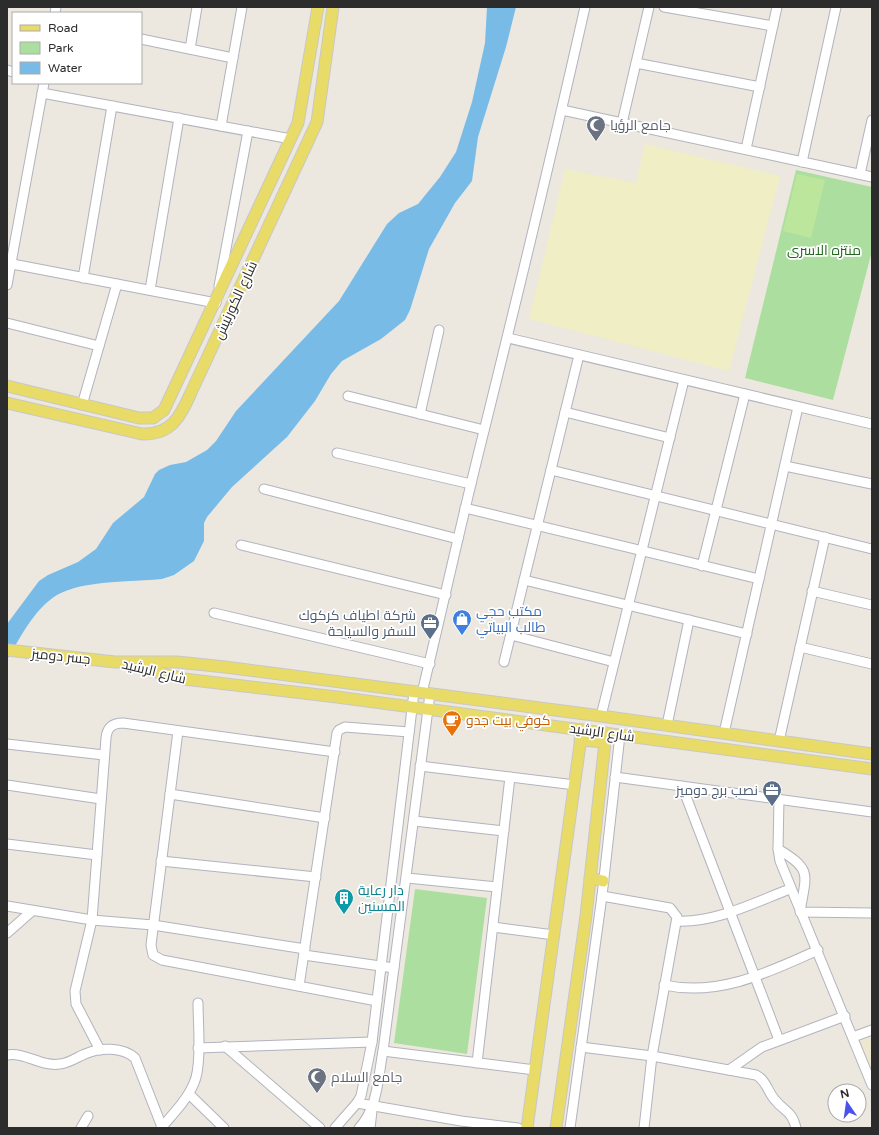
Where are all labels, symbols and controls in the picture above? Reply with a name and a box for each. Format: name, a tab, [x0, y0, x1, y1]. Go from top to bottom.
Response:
legend	[12, 12, 142, 84]
text: Road	[48, 21, 78, 35]
text: Park	[48, 41, 74, 55]
text: Water	[48, 61, 83, 75]
mosque icon: جامع الرؤيا	[585, 114, 607, 142]
place label: جامع الرؤيا	[610, 117, 671, 134]
park label: منتزه الاسرى	[787, 242, 861, 259]
street label: شارع الكورنيش	[210, 258, 261, 342]
place label: مكتب حجي طالب البياتي	[476, 603, 546, 639]
place label: شركة اطياف كركوك للسفر والسياحة	[299, 607, 416, 640]
shop icon: مكتب حجي طالب البياتي	[451, 608, 473, 636]
office icon: شركة اطياف كركوك للسفر والسياحة	[419, 612, 441, 640]
street label: جسر دوميز	[30, 645, 91, 668]
street label: شارع الرشيد	[120, 655, 188, 688]
cafe icon: كوفي بيت جدو	[441, 709, 463, 737]
place label: كوفي بيت جدو	[466, 712, 550, 732]
street label: شارع الرشيد	[568, 720, 636, 745]
office icon: نصب برج دوميز	[761, 779, 783, 807]
place label: نصب برج دوميز	[675, 782, 758, 799]
place label: دار رعاية المسنين	[358, 882, 405, 915]
building icon: دار رعاية المسنين	[333, 887, 355, 915]
mosque icon: جامع السلام	[306, 1066, 328, 1094]
place label: جامع السلام	[331, 1069, 402, 1087]
north arrow	[827, 1083, 867, 1123]
text: N	[839, 1086, 851, 1101]

